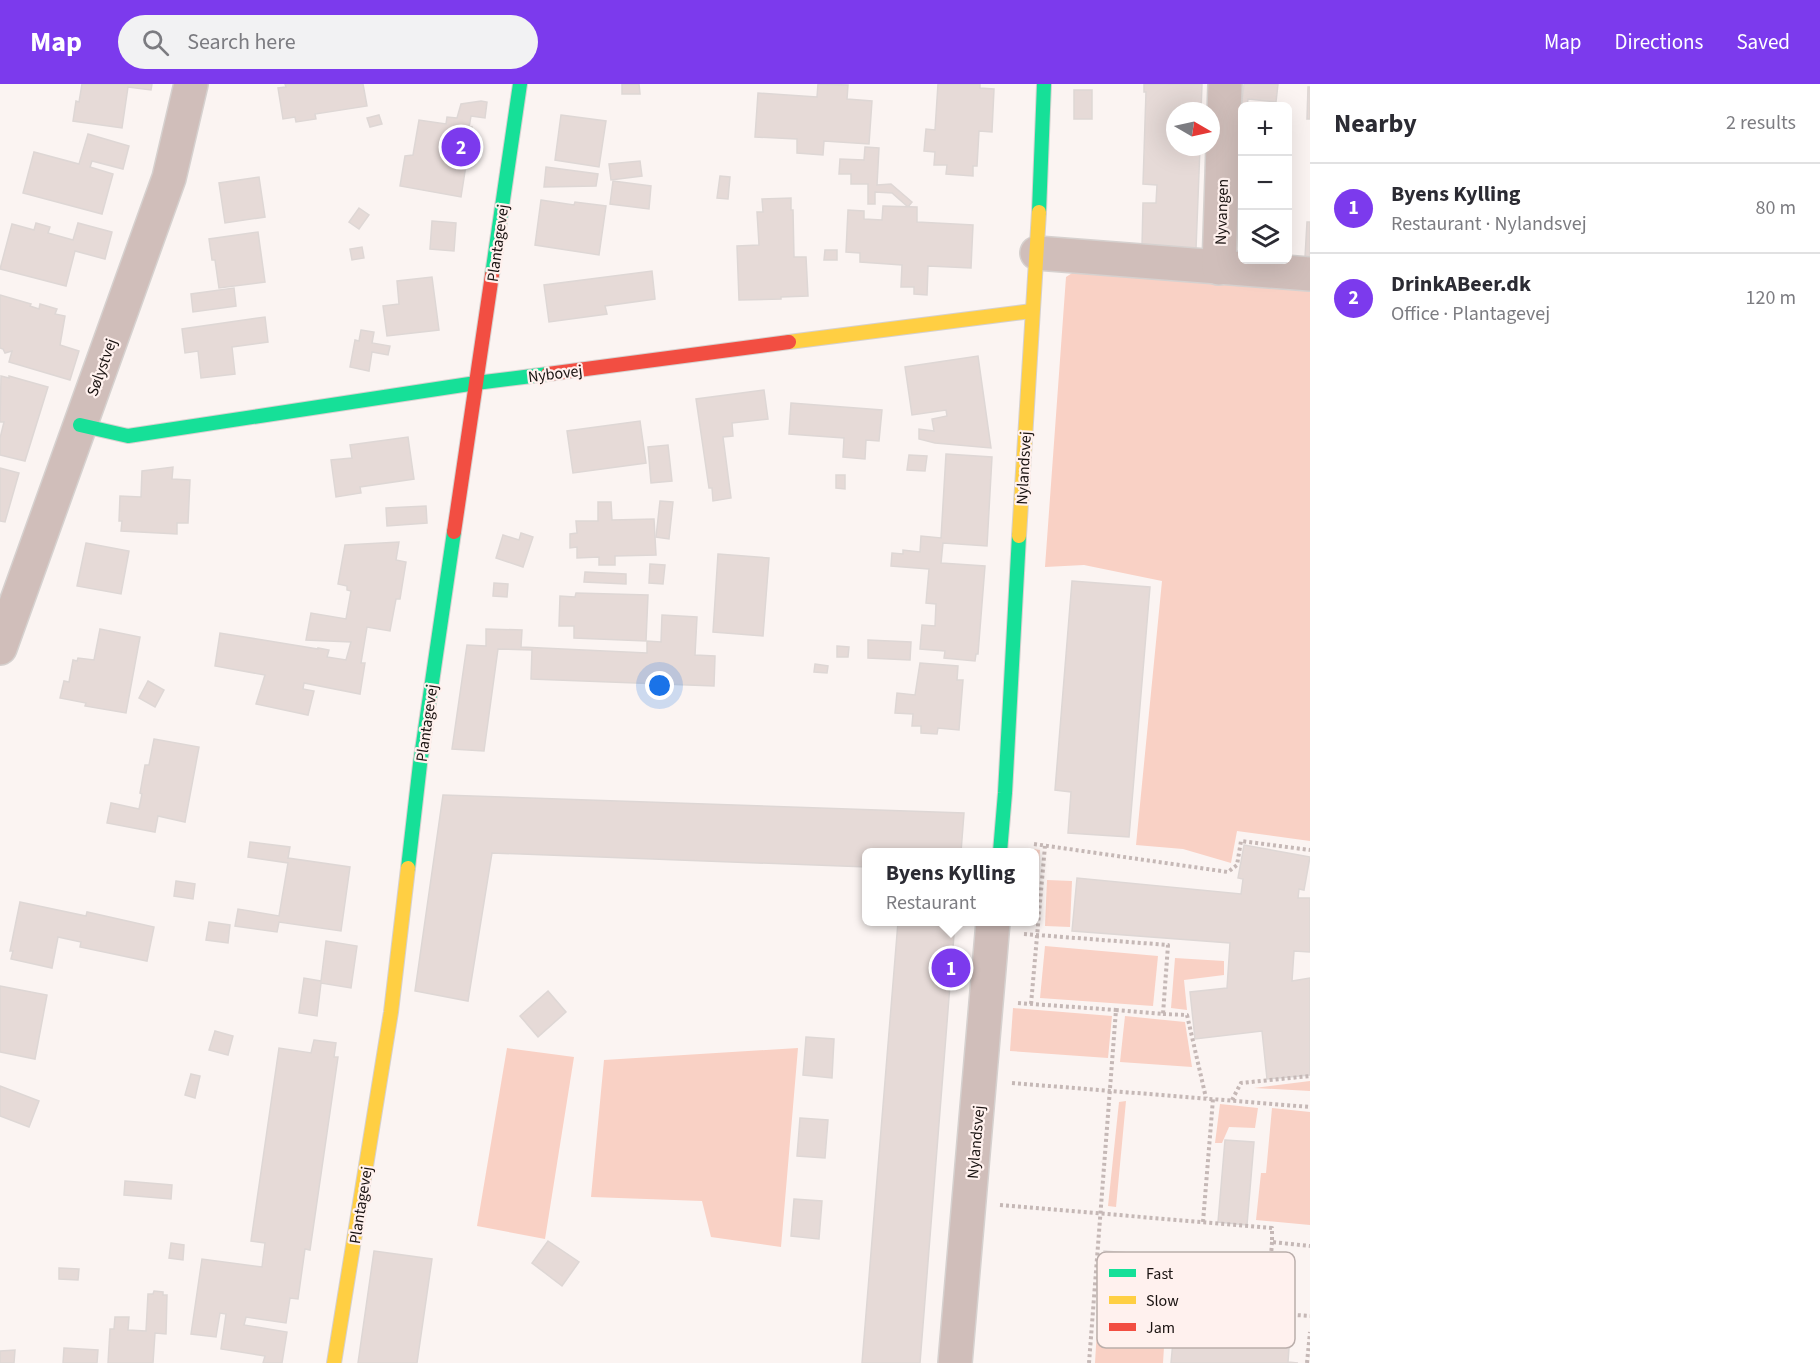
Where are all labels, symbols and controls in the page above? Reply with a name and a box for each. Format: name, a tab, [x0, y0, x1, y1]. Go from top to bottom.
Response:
search box	[118, 15, 538, 69]
text: Map	[30, 22, 82, 62]
icon: search	[139, 26, 172, 59]
text: Search here	[187, 26, 296, 58]
text: Map	[1544, 27, 1582, 57]
text: Directions	[1615, 27, 1703, 57]
text: Saved	[1736, 27, 1790, 57]
north arrow	[1166, 102, 1220, 156]
map controls	[1238, 102, 1292, 264]
button: +	[1238, 102, 1292, 156]
text: Nearby	[1334, 105, 1417, 142]
text: 2 results	[1726, 109, 1796, 137]
pin: 2	[442, 124, 480, 170]
button: −	[1238, 156, 1292, 210]
text: Byens Kylling	[1391, 178, 1521, 210]
street label: Nyvangen	[1210, 179, 1234, 246]
text: 1	[1348, 194, 1359, 222]
text: 80 m	[1756, 194, 1796, 222]
street label: Plantagevej	[482, 203, 514, 283]
button: layers	[1238, 210, 1292, 264]
text: Restaurant · Nylandsvej	[1391, 210, 1587, 238]
text: DrinkABeer.dk	[1391, 268, 1531, 300]
text: 2	[1348, 284, 1359, 312]
text: 120 m	[1746, 284, 1796, 312]
text: Office · Plantagevej	[1391, 300, 1550, 328]
street label: Sølystvej	[81, 335, 123, 399]
street label: Nybovej	[527, 360, 584, 388]
street label: Nylandsvej	[1011, 431, 1037, 505]
your location	[645, 671, 674, 700]
street label: Plantagevej	[411, 683, 443, 763]
popup	[862, 848, 1039, 926]
text: Byens Kylling	[886, 857, 1015, 889]
text: Restaurant	[886, 889, 976, 917]
pin: 1	[932, 946, 970, 990]
street label: Nylandsvej	[962, 1104, 990, 1180]
street label: Plantagevej	[344, 1165, 378, 1246]
legend	[1097, 1252, 1295, 1348]
text: Fast	[1146, 1263, 1174, 1285]
text: Slow	[1146, 1290, 1179, 1312]
text: Jam	[1146, 1317, 1175, 1339]

